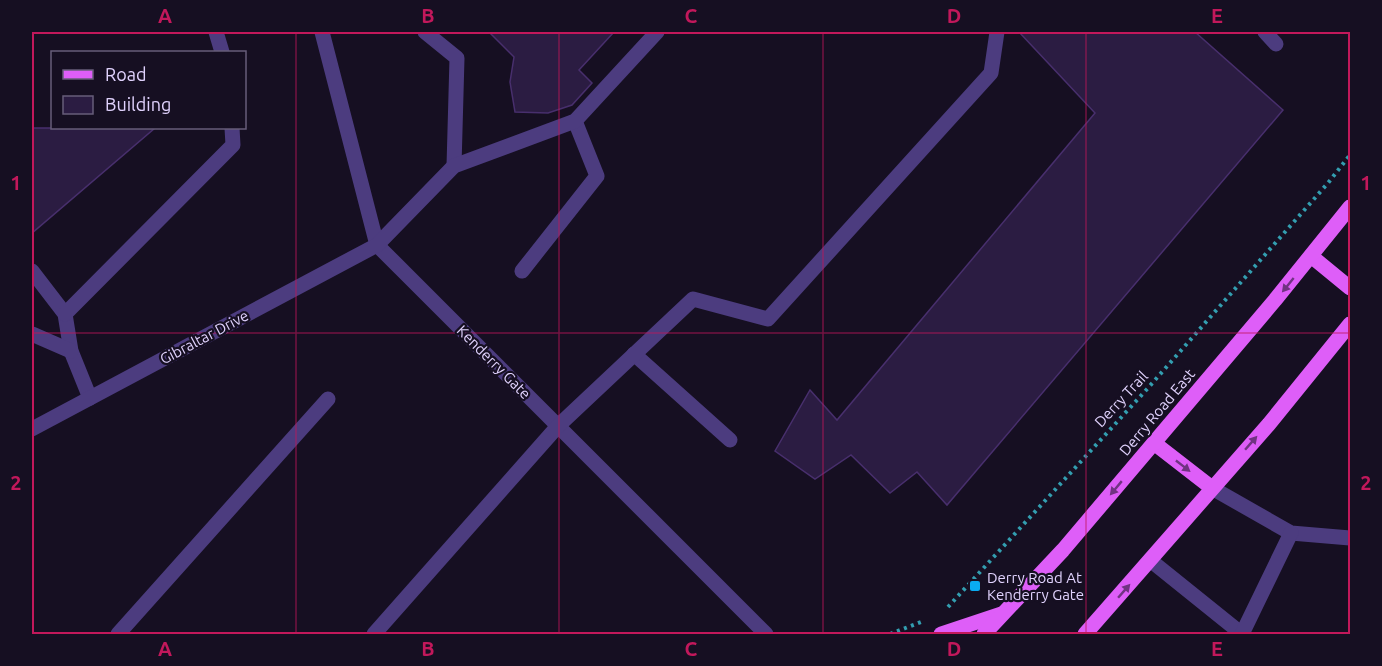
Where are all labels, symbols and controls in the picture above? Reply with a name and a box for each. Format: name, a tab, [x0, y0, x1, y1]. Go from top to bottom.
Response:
text: A	[158, 4, 172, 27]
text: B	[421, 4, 435, 27]
text: C	[685, 4, 698, 27]
text: D	[947, 4, 961, 27]
text: E	[1211, 4, 1223, 27]
legend	[51, 51, 246, 129]
text: Road	[105, 64, 147, 84]
text: Building	[105, 94, 171, 114]
text: 1	[10, 171, 22, 194]
text: 1	[1360, 171, 1372, 194]
one-way arrow	[1281, 277, 1294, 293]
street label: Gibraltar Drive	[157, 307, 251, 367]
street label: Kenderry Gate	[454, 322, 534, 402]
street label: Derry Road East	[1116, 365, 1198, 459]
street label: Derry Trail	[1091, 368, 1151, 430]
one-way arrow	[1244, 436, 1257, 451]
one-way arrow	[1176, 459, 1191, 471]
text: 2	[10, 471, 22, 494]
text: 2	[1360, 471, 1372, 494]
one-way arrow	[1110, 480, 1123, 496]
place label: Derry Road At Kenderry Gate	[987, 569, 1084, 603]
marker: Derry Road At Kenderry Gate	[968, 579, 982, 593]
one-way arrow	[1117, 583, 1131, 598]
text: A	[158, 637, 172, 660]
text: B	[421, 637, 435, 660]
text: C	[685, 637, 698, 660]
text: D	[947, 637, 961, 660]
text: E	[1211, 637, 1223, 660]

